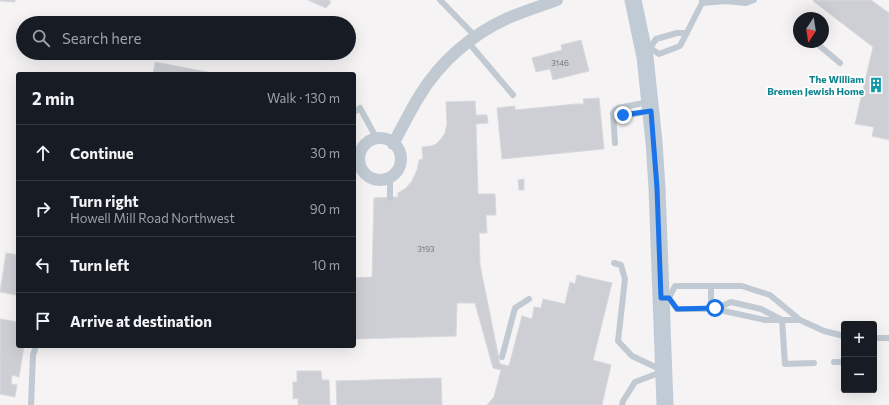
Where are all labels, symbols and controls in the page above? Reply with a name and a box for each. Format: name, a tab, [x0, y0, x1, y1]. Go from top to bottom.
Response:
north arrow	[793, 12, 829, 48]
search box	[16, 16, 356, 60]
icon: search	[30, 27, 52, 49]
text: Search here	[62, 29, 141, 47]
house number: 3146	[551, 58, 569, 68]
place label: The William Bremen Jewish Home	[767, 73, 864, 97]
building icon: The William Bremen Jewish Home	[867, 76, 885, 94]
text: 2 min	[32, 88, 74, 109]
text: Walk · 130 m	[267, 90, 340, 106]
route end	[614, 106, 632, 124]
icon: ahead	[32, 142, 54, 164]
text: Continue	[70, 144, 134, 162]
text: 30 m	[310, 145, 340, 161]
text: Turn right	[70, 192, 139, 210]
icon: right	[32, 198, 54, 220]
text: 90 m	[310, 201, 340, 217]
text: Howell Mill Road Northwest	[70, 210, 235, 226]
house number: 3193	[417, 244, 435, 254]
icon: left	[32, 254, 54, 276]
text: Turn left	[70, 256, 129, 274]
text: 10 m	[312, 257, 340, 273]
route start	[706, 299, 724, 317]
icon: arrive	[32, 310, 54, 332]
text: Arrive at destination	[70, 312, 212, 330]
map controls	[841, 321, 877, 393]
button: +	[841, 321, 877, 357]
button: −	[841, 357, 877, 393]

